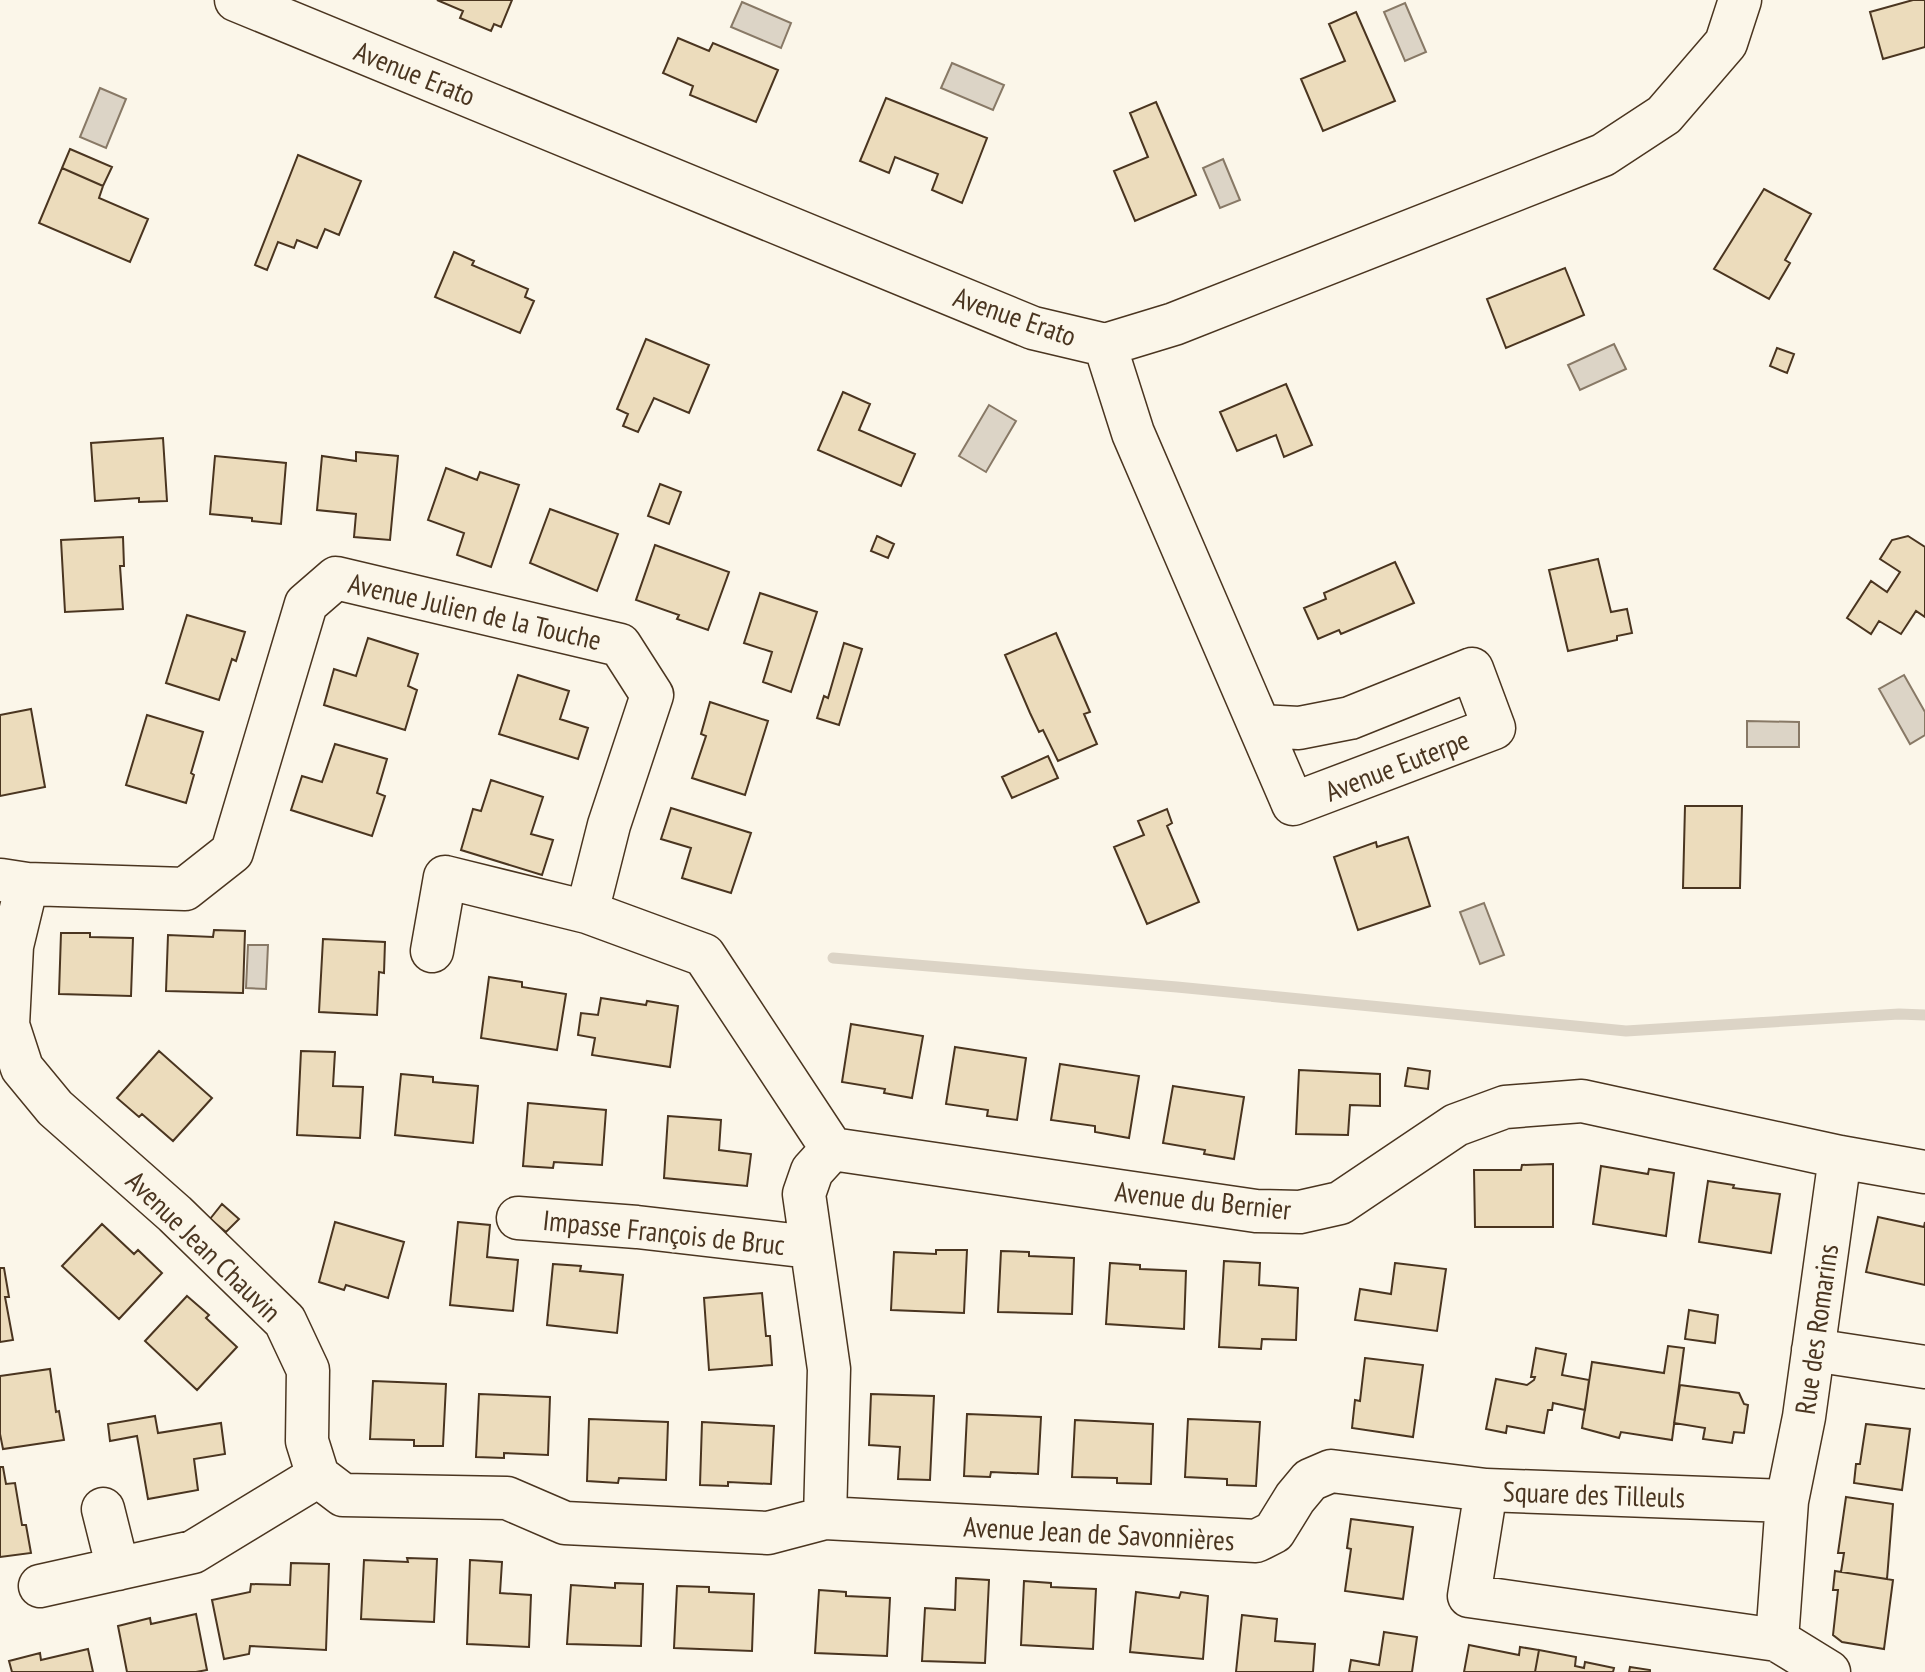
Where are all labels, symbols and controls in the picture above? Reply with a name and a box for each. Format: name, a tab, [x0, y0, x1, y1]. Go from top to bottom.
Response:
street label: Avenue Erato	[349, 32, 481, 114]
street label: Avenue Erato	[949, 278, 1081, 354]
street label: Avenue Julien de la Touche	[345, 564, 605, 658]
street label: Avenue Euterpe	[1320, 721, 1474, 809]
street label: Avenue Jean Chauvin	[118, 1162, 290, 1330]
street label: Avenue du Bernier	[1113, 1172, 1293, 1228]
street label: Impasse François de Bruc	[541, 1201, 787, 1263]
street label: Rue des Romarins	[1786, 1241, 1846, 1417]
street label: Square des Tilleuls	[1502, 1472, 1686, 1516]
street label: Avenue Jean de Savonnières	[963, 1507, 1235, 1559]

